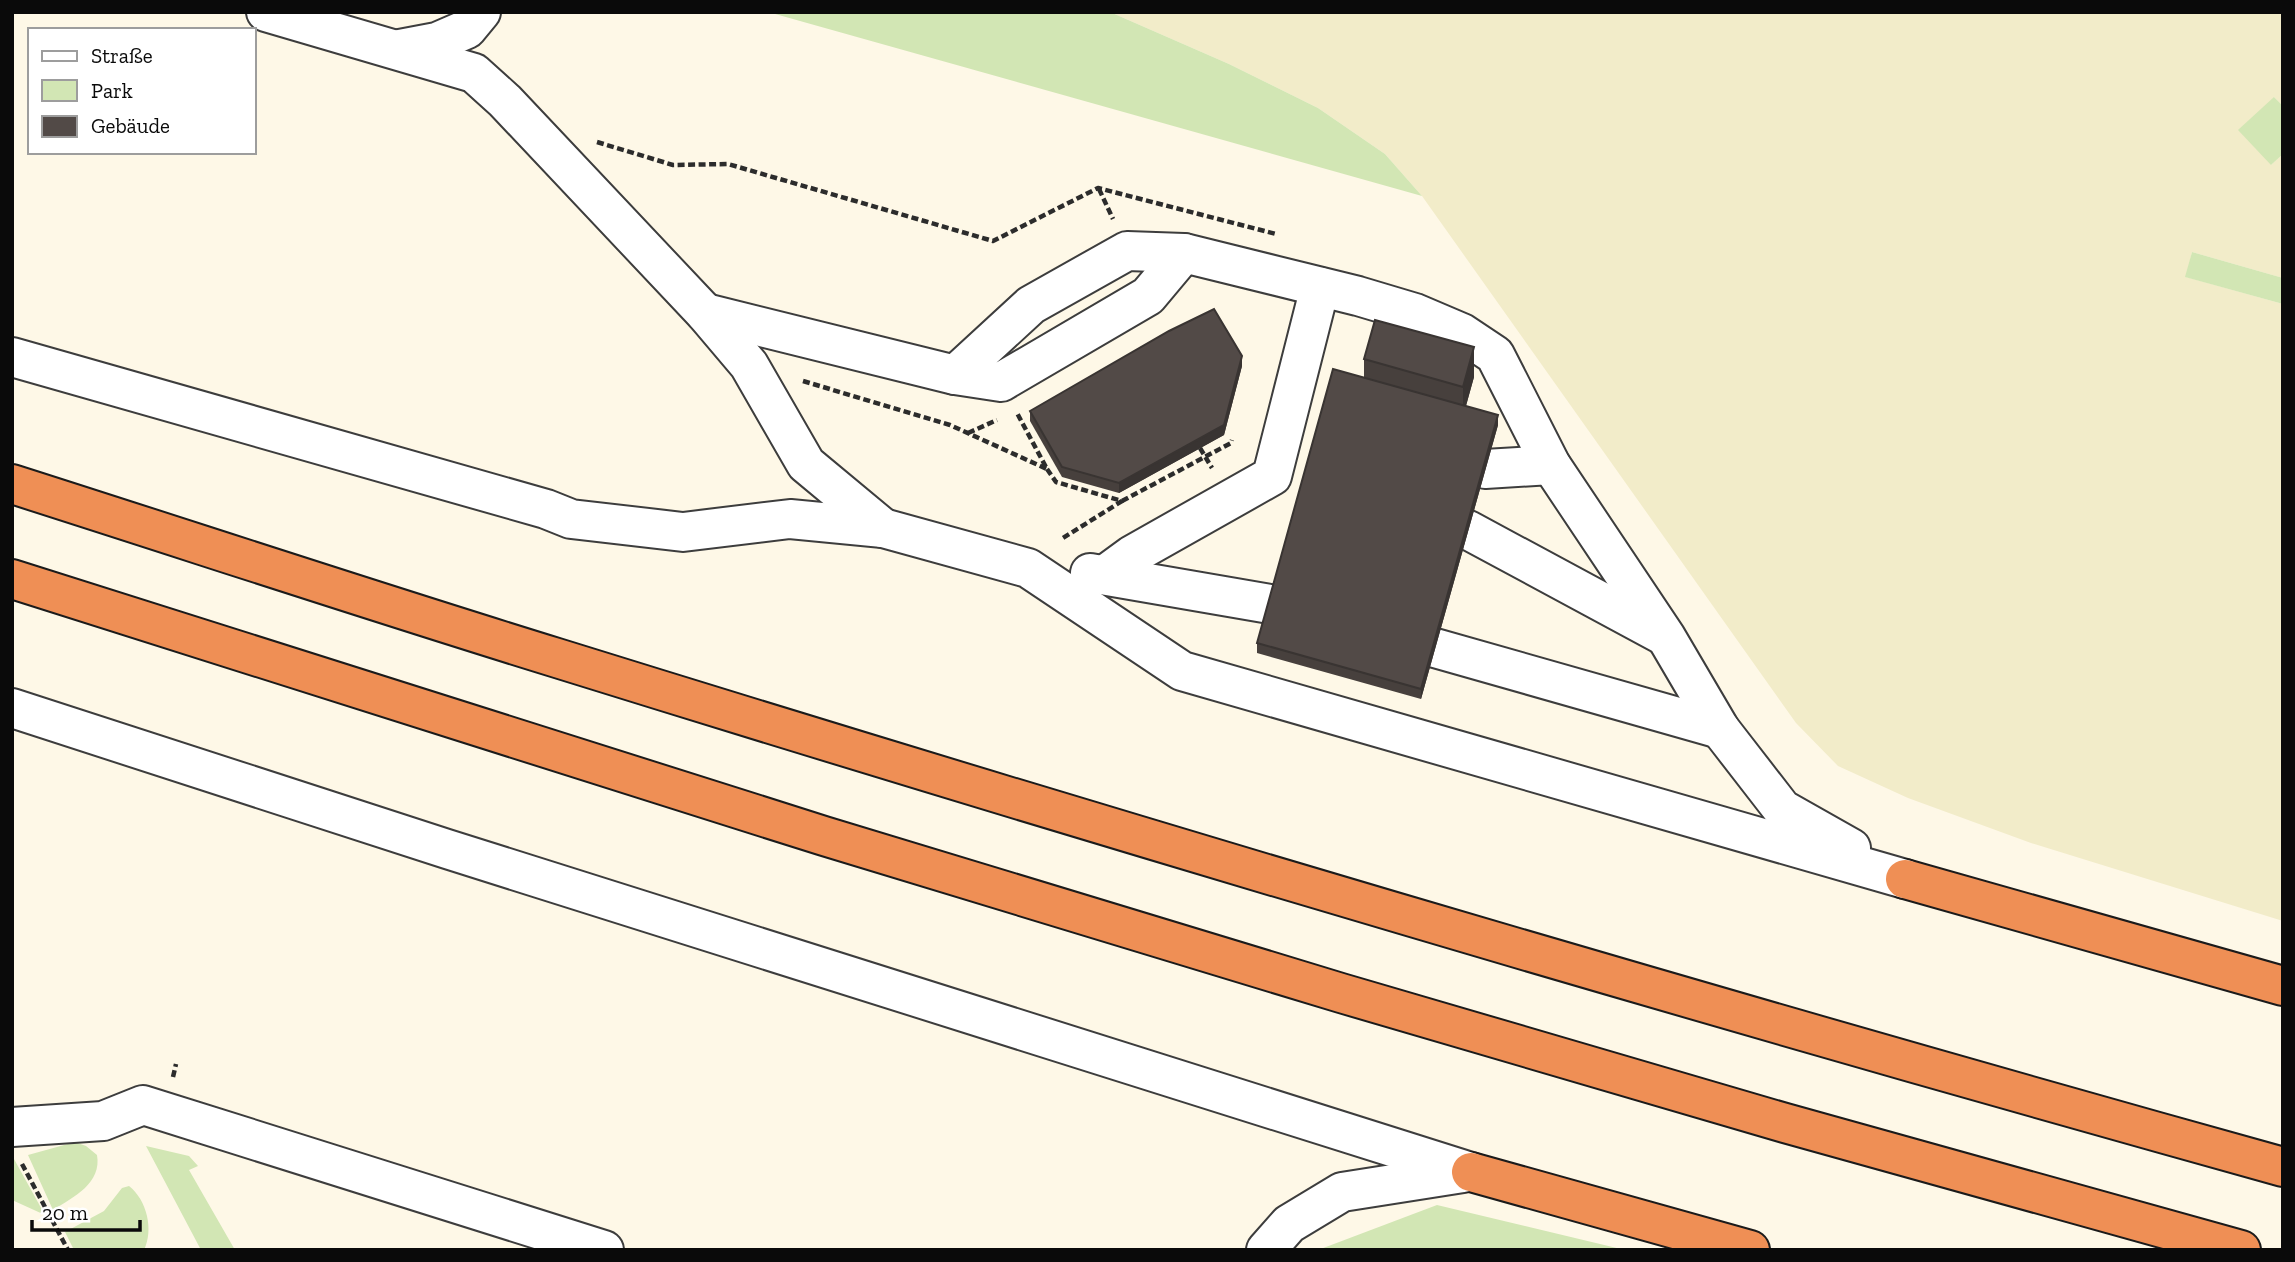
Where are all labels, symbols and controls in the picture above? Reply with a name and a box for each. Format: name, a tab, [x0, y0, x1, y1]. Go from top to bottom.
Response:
legend	[28, 28, 256, 154]
text: Straße	[91, 43, 153, 68]
text: Park	[91, 78, 133, 103]
text: Gebäude	[91, 113, 170, 138]
scale bar	[32, 1188, 140, 1232]
text: 20 m	[42, 1200, 88, 1225]

